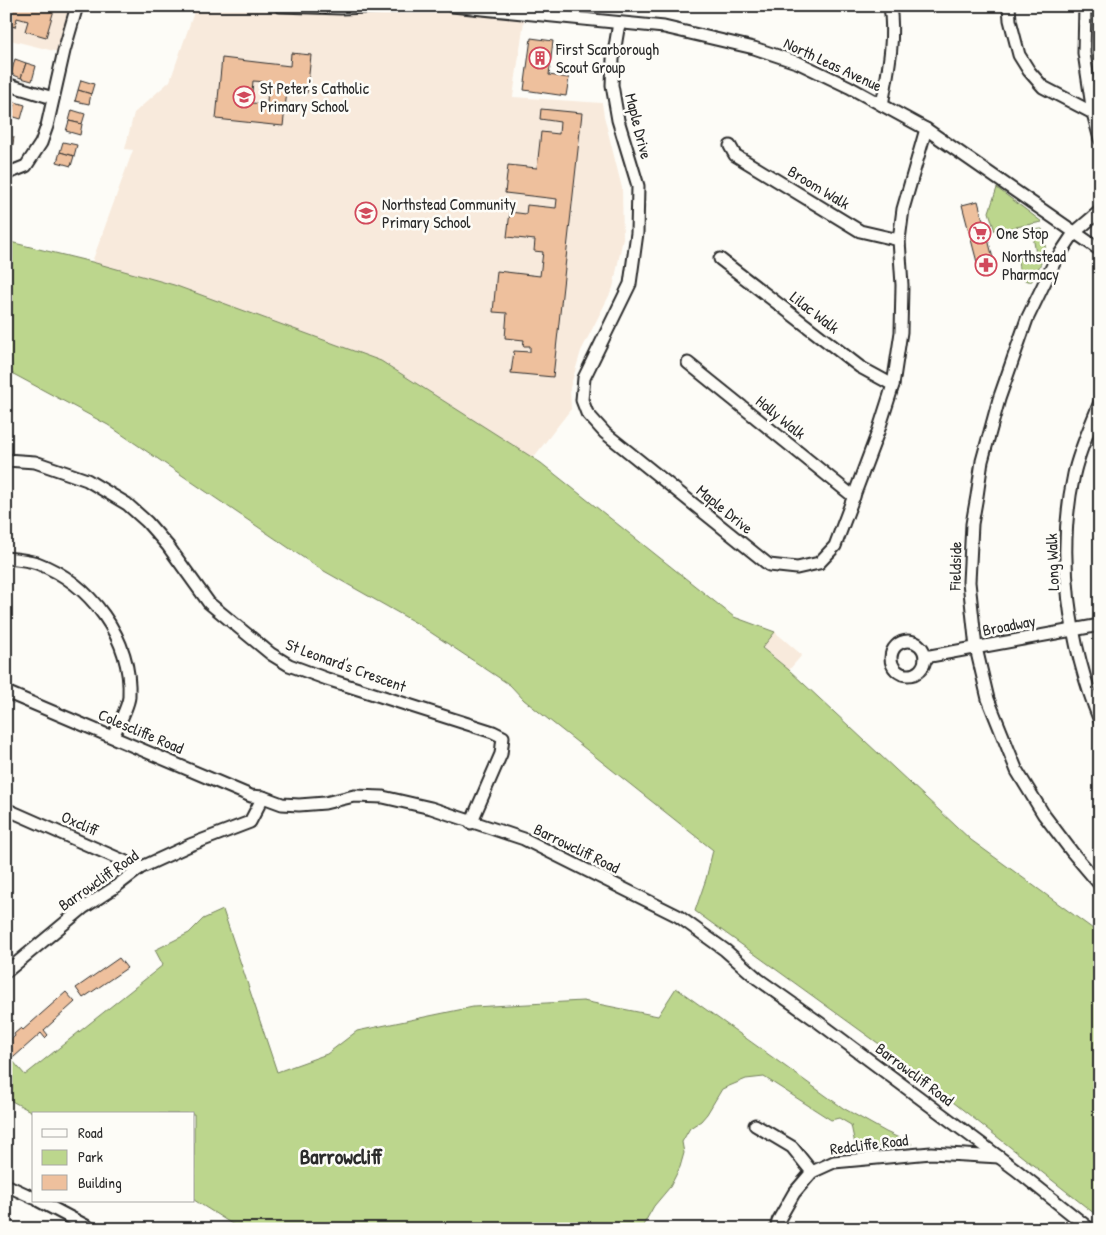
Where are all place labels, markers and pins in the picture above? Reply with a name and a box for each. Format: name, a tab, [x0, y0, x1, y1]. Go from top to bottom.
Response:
place label: First Scarborough Scout Group	[555, 38, 659, 78]
building icon: First Scarborough Scout Group	[528, 46, 552, 70]
place label: St Peter's Catholic Primary School	[260, 77, 370, 117]
school or university icon: St Peter's Catholic Primary School	[232, 85, 256, 109]
place label: Northstead Community Primary School	[382, 193, 516, 233]
school or university icon: Northstead Community Primary School	[354, 201, 378, 225]
supermarket icon: One Stop	[968, 221, 992, 245]
place label: One Stop	[996, 222, 1048, 244]
place label: Northstead Pharmacy	[1002, 245, 1066, 285]
pharmacy icon: Northstead Pharmacy	[974, 253, 998, 277]

